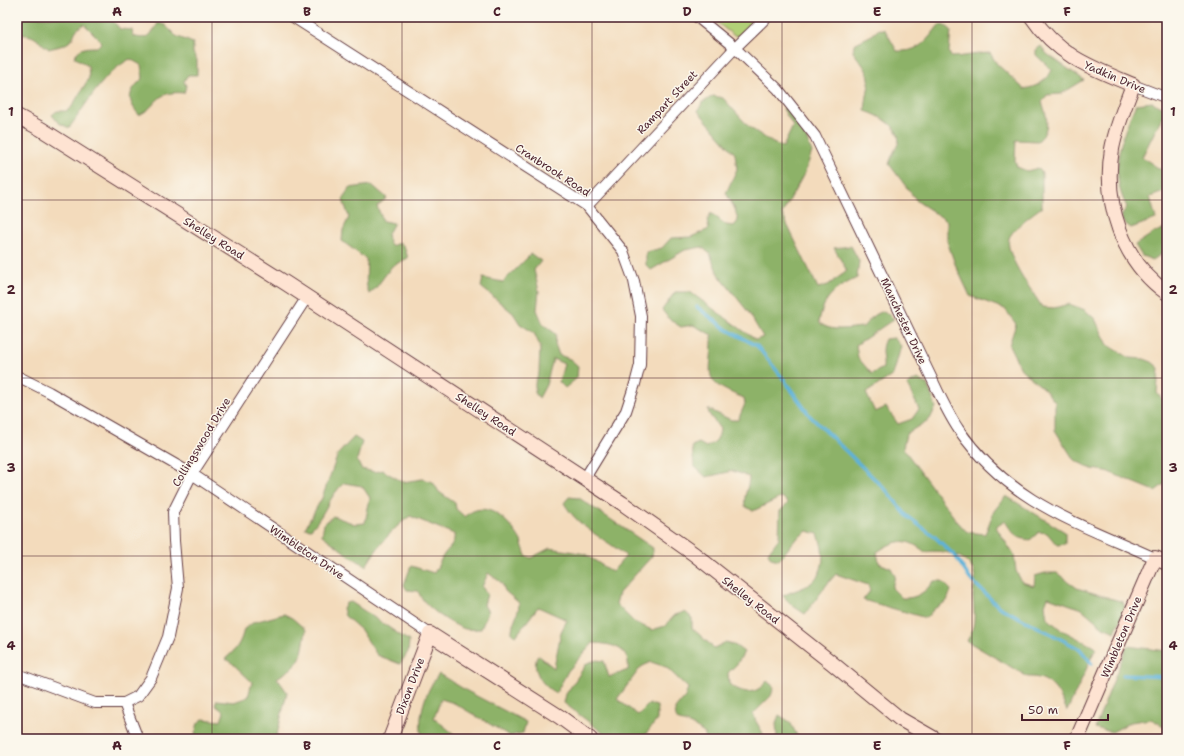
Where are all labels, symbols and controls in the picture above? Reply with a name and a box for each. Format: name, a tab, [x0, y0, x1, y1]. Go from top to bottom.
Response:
text: A	[112, 3, 122, 20]
text: B	[303, 3, 311, 20]
text: C	[493, 3, 501, 20]
text: D	[682, 3, 692, 20]
text: E	[873, 3, 882, 20]
text: F	[1063, 3, 1071, 20]
street label: Yadkin Drive	[1082, 58, 1148, 97]
street label: Rampart Street	[634, 67, 701, 138]
text: 1	[8, 103, 14, 120]
text: 1	[1170, 103, 1176, 120]
street label: Cranbrook Road	[512, 141, 593, 200]
street label: Shelley Road	[180, 214, 247, 263]
street label: Manchester Drive	[877, 276, 930, 367]
text: 2	[6, 281, 16, 298]
text: 2	[1168, 281, 1178, 298]
street label: Shelley Road	[453, 389, 519, 440]
street label: Collingswood Drive	[169, 395, 234, 490]
text: 3	[6, 459, 16, 476]
text: 3	[1168, 459, 1178, 476]
street label: Wimbleton Drive	[266, 522, 347, 583]
street label: Shelley Road	[719, 573, 783, 628]
street label: Wimbleton Drive	[1097, 594, 1145, 680]
text: 4	[6, 637, 16, 654]
text: 4	[1168, 637, 1178, 654]
street label: Dixon Drive	[393, 655, 428, 717]
scale bar	[1022, 696, 1108, 722]
text: 50 m	[1028, 702, 1058, 718]
text: A	[112, 737, 122, 754]
text: B	[303, 737, 311, 754]
text: C	[493, 737, 501, 754]
text: D	[682, 737, 692, 754]
text: E	[873, 737, 882, 754]
text: F	[1063, 737, 1071, 754]

